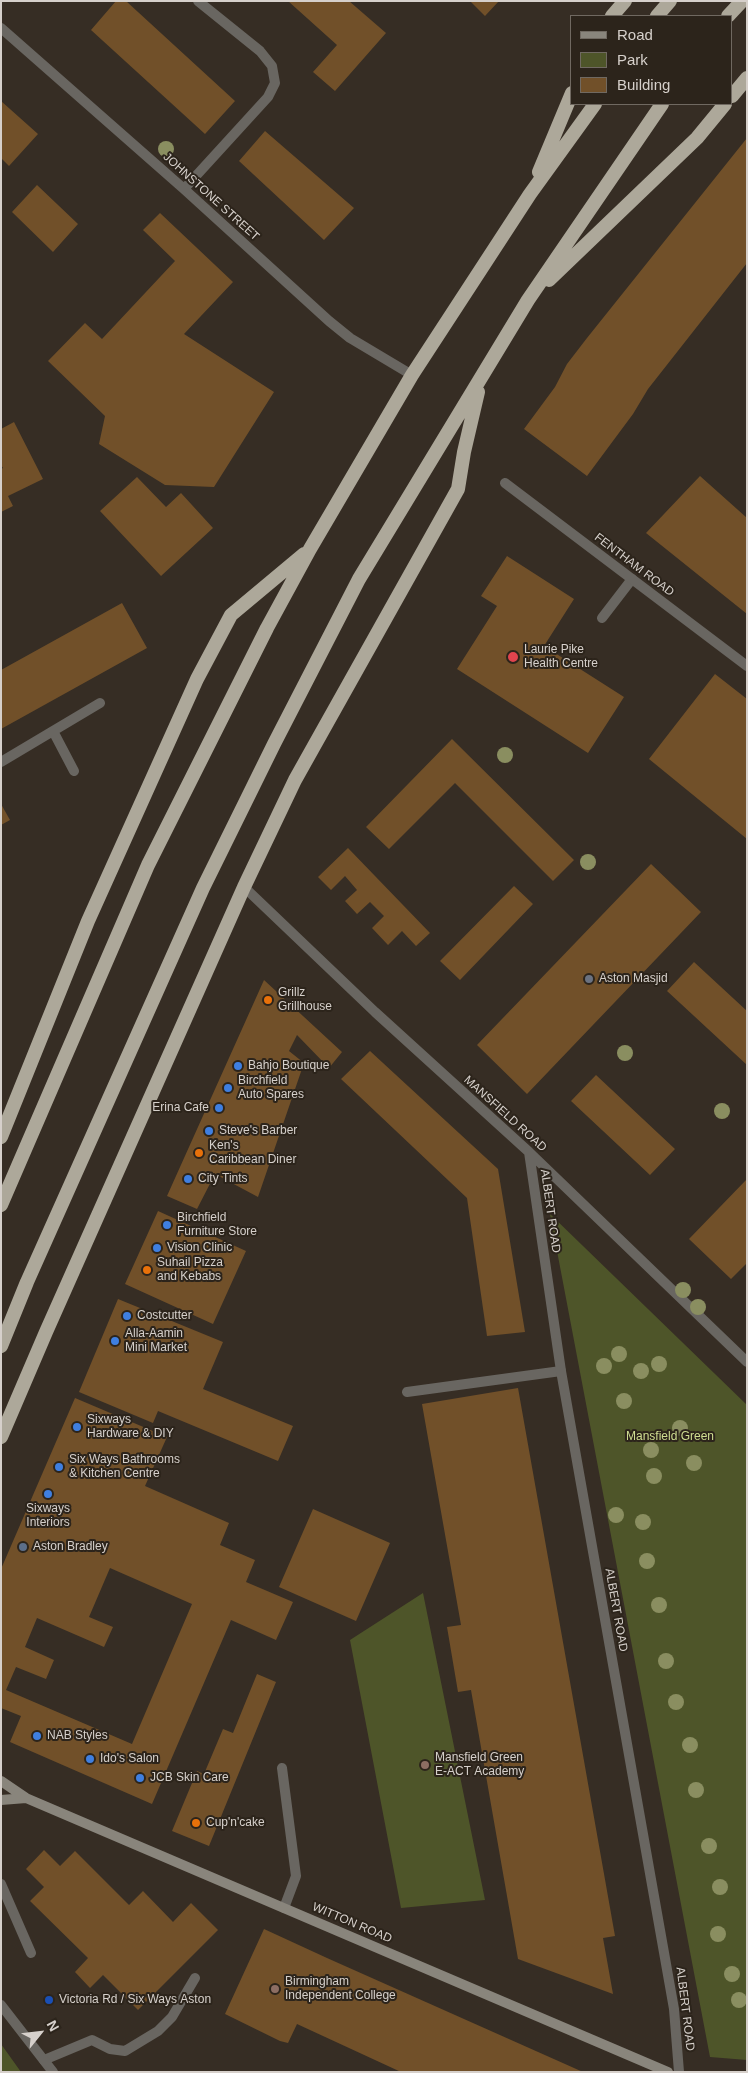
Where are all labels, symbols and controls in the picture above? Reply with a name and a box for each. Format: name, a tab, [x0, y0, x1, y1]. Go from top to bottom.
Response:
legend	[570, 15, 733, 105]
text: Road	[617, 26, 653, 43]
text: Park	[617, 51, 648, 68]
text: Building	[617, 76, 670, 93]
street label: JOHNSTONE STREET	[160, 150, 262, 244]
street label: FENTHAM ROAD	[591, 530, 677, 600]
place label: Laurie Pike Health Centre	[524, 643, 598, 671]
marker: Laurie Pike Health Centre	[506, 650, 520, 664]
place label: Aston Masjid	[599, 972, 668, 986]
marker: Aston Masjid	[583, 973, 595, 985]
place label: Grillz Grillhouse	[278, 986, 332, 1014]
marker: Grillz Grillhouse	[262, 994, 274, 1006]
place label: Bahjo Boutique	[248, 1059, 329, 1073]
marker: Bahjo Boutique	[232, 1060, 244, 1072]
street label: MANSFIELD ROAD	[461, 1073, 549, 1155]
place label: Birchfield Auto Spares	[238, 1074, 304, 1102]
marker: Birchfield Auto Spares	[222, 1082, 234, 1094]
place label: Erina Cafe	[152, 1101, 209, 1115]
marker: Erina Cafe	[213, 1102, 225, 1114]
place label: Steve's Barber	[219, 1124, 297, 1138]
marker: Steve's Barber	[203, 1125, 215, 1137]
place label: Ken's Caribbean Diner	[209, 1139, 296, 1167]
marker: Ken's Caribbean Diner	[193, 1147, 205, 1159]
street label: ALBERT ROAD	[537, 1168, 563, 1254]
place label: City Tints	[198, 1172, 248, 1186]
marker: City Tints	[182, 1173, 194, 1185]
place label: Birchfield Furniture Store	[177, 1211, 257, 1239]
marker: Birchfield Furniture Store	[161, 1219, 173, 1231]
place label: Vision Clinic	[167, 1241, 232, 1255]
marker: Vision Clinic	[151, 1242, 163, 1254]
place label: Suhail Pizza and Kebabs	[157, 1256, 223, 1284]
marker: Suhail Pizza and Kebabs	[141, 1264, 153, 1276]
place label: Costcutter	[137, 1309, 192, 1323]
marker: Costcutter	[121, 1310, 133, 1322]
place label: Alla-Aamin Mini Market	[125, 1327, 187, 1355]
marker: Alla-Aamin Mini Market	[109, 1335, 121, 1347]
place label: Sixways Hardware & DIY	[87, 1413, 174, 1441]
marker: Sixways Hardware & DIY	[71, 1421, 83, 1433]
park label: Mansfield Green	[626, 1430, 714, 1444]
place label: Six Ways Bathrooms & Kitchen Centre	[69, 1453, 180, 1481]
marker: Six Ways Bathrooms & Kitchen Centre	[53, 1461, 65, 1473]
marker: Sixways Interiors	[42, 1488, 54, 1500]
place label: Sixways Interiors	[26, 1502, 70, 1530]
place label: Aston Bradley	[33, 1540, 108, 1554]
marker: Aston Bradley	[17, 1541, 29, 1553]
street label: ALBERT ROAD	[602, 1567, 630, 1653]
place label: NAB Styles	[47, 1729, 108, 1743]
marker: NAB Styles	[31, 1730, 43, 1742]
place label: Mansfield Green E-ACT Academy	[435, 1751, 524, 1779]
place label: Ido's Salon	[100, 1752, 159, 1766]
marker: Ido's Salon	[84, 1753, 96, 1765]
marker: Mansfield Green E-ACT Academy	[419, 1759, 431, 1771]
place label: JCB Skin Care	[150, 1771, 229, 1785]
marker: JCB Skin Care	[134, 1772, 146, 1784]
place label: Cup'n'cake	[206, 1816, 265, 1830]
marker: Cup'n'cake	[190, 1817, 202, 1829]
street label: WITTON ROAD	[310, 1900, 394, 1946]
street label: ALBERT ROAD	[673, 1966, 697, 2052]
place label: Birmingham Independent College	[285, 1975, 396, 2003]
marker: Birmingham Independent College	[269, 1983, 281, 1995]
place label: Victoria Rd / Six Ways Aston	[59, 1993, 211, 2007]
marker: Victoria Rd / Six Ways Aston	[43, 1994, 55, 2006]
north arrow	[15, 2008, 65, 2058]
text: N	[44, 2017, 63, 2034]

